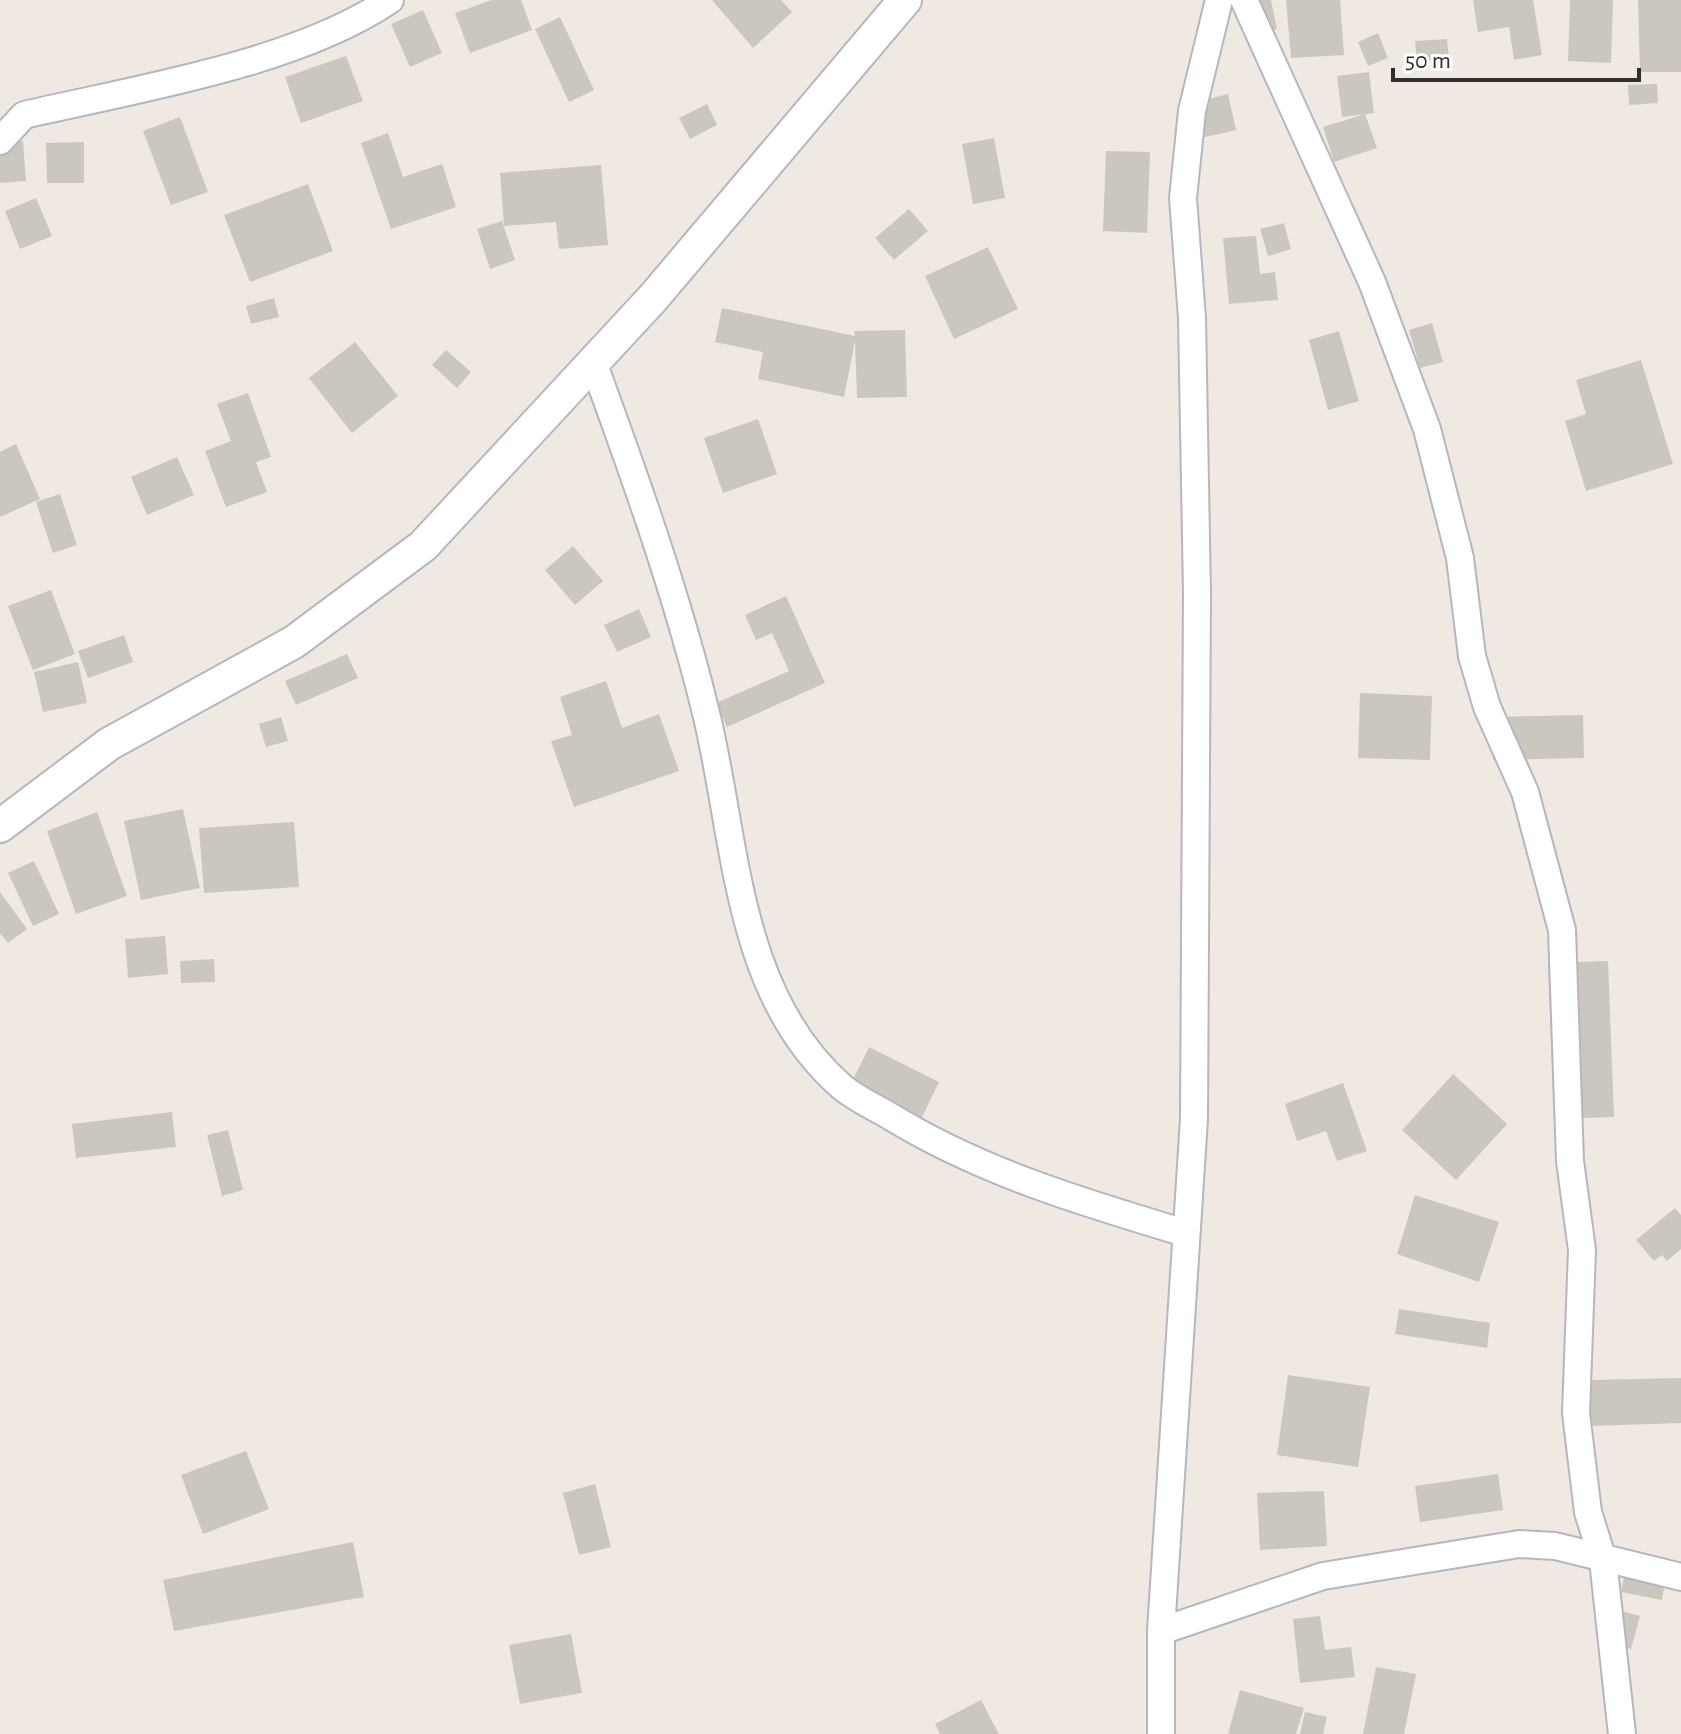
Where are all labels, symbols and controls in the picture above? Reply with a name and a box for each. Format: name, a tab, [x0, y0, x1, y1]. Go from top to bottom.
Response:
scale bar	[1393, 32, 1639, 82]
text: 50 m	[1405, 49, 1451, 73]

